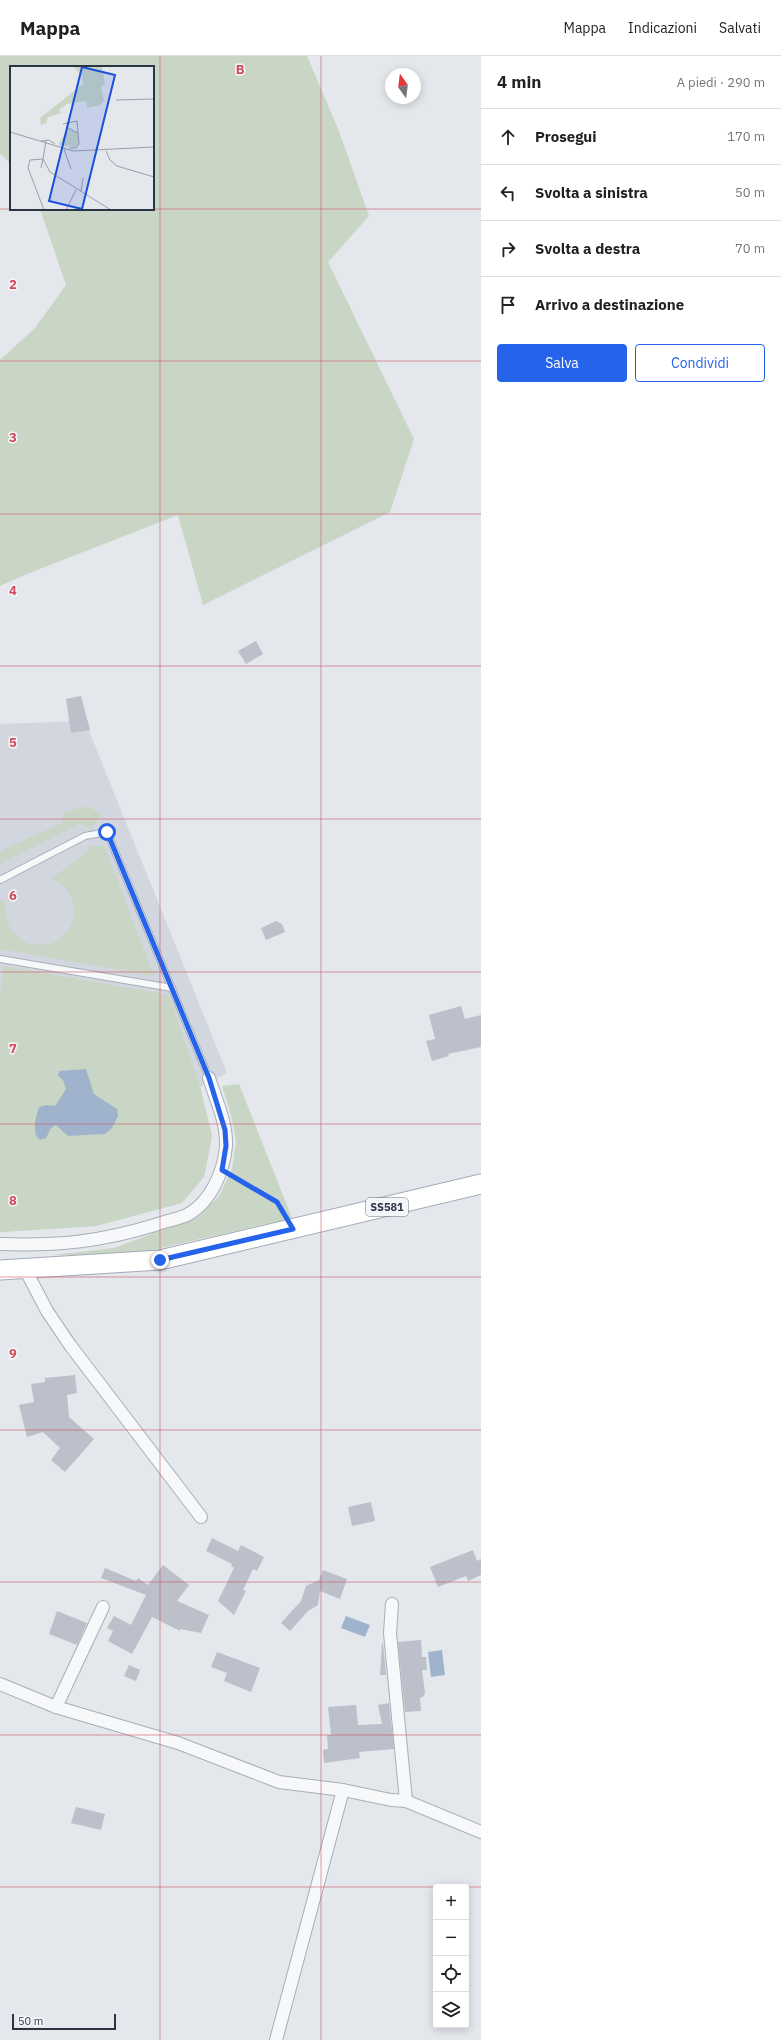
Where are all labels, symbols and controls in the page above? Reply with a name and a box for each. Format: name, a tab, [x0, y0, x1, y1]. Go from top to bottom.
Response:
text: Mappa	[20, 16, 80, 40]
text: Mappa	[564, 19, 606, 37]
text: Indicazioni	[628, 19, 697, 37]
text: Salvati	[719, 19, 761, 37]
text: B	[236, 61, 245, 78]
inset map	[10, 66, 154, 210]
north arrow	[385, 68, 421, 104]
text: 4 min	[497, 71, 541, 93]
text: A piedi · 290 m	[677, 74, 765, 91]
icon: ahead	[497, 126, 519, 148]
text: Prosegui	[535, 127, 597, 146]
text: 170 m	[727, 128, 765, 145]
icon: left	[497, 182, 519, 204]
text: Svolta a sinistra	[535, 183, 648, 202]
text: 50 m	[735, 184, 765, 201]
icon: right	[497, 238, 519, 260]
text: Svolta a destra	[535, 239, 640, 258]
text: 70 m	[735, 240, 765, 257]
text: 2	[9, 276, 17, 293]
icon: arrive	[497, 294, 519, 316]
text: Arrivo a destinazione	[535, 295, 684, 314]
button: Salva	[497, 344, 627, 382]
button: Condividi	[635, 344, 765, 382]
text: 3	[9, 429, 17, 446]
text: 4	[9, 582, 17, 599]
text: 5	[9, 734, 17, 751]
route start	[98, 823, 116, 841]
text: 6	[9, 887, 17, 904]
text: 7	[9, 1040, 17, 1057]
text: 8	[9, 1192, 17, 1209]
road number: SS581	[366, 1198, 408, 1216]
route end	[151, 1251, 169, 1269]
text: 9	[9, 1345, 17, 1362]
map controls	[433, 1884, 469, 2028]
button: +	[433, 1884, 469, 1920]
button: −	[433, 1920, 469, 1956]
button: locate	[433, 1956, 469, 1992]
button: layers	[433, 1992, 469, 2028]
scale bar	[12, 2012, 116, 2031]
text: 50 m	[18, 2014, 43, 2028]

